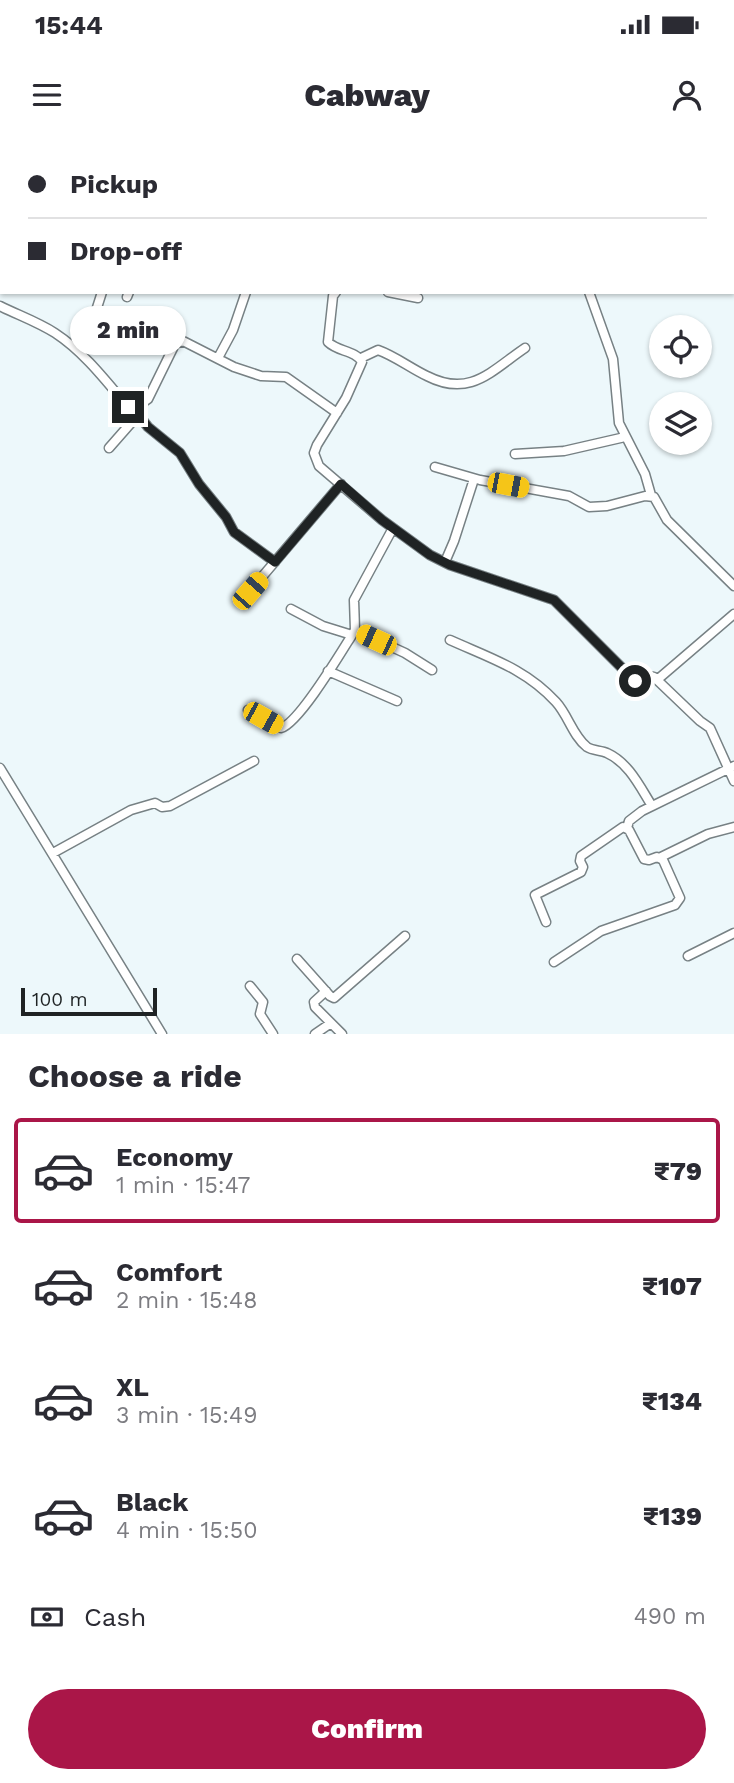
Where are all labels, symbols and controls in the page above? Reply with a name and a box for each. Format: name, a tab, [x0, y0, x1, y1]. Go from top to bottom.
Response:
text: 15:44	[35, 10, 103, 40]
icon: menu	[28, 76, 66, 114]
text: Cabway	[304, 76, 430, 114]
icon: person	[668, 76, 706, 114]
text: Pickup	[70, 169, 158, 199]
text: Drop-off	[70, 236, 182, 266]
callout: 2 min	[70, 306, 186, 355]
map controls	[649, 315, 712, 455]
button: locate	[649, 315, 712, 378]
text: 2 min	[97, 317, 159, 344]
route end	[112, 391, 144, 423]
button: layers	[649, 392, 712, 455]
car	[486, 471, 531, 499]
car	[229, 568, 272, 614]
car	[353, 622, 400, 658]
route start	[619, 665, 651, 697]
car	[240, 699, 287, 737]
scale bar	[21, 985, 158, 1017]
text: 100 m	[32, 988, 88, 1011]
text: Choose a ride	[28, 1057, 242, 1095]
icon: car	[32, 1139, 95, 1202]
text: Economy	[116, 1142, 233, 1172]
text: ₹79	[654, 1156, 702, 1186]
text: 1 min · 15:47	[116, 1172, 250, 1199]
icon: car	[32, 1254, 95, 1317]
text: Comfort	[116, 1257, 222, 1287]
text: ₹107	[642, 1271, 702, 1301]
text: 2 min · 15:48	[116, 1287, 257, 1314]
icon: car	[32, 1369, 95, 1432]
text: XL	[116, 1372, 149, 1402]
text: ₹134	[642, 1386, 702, 1416]
text: 3 min · 15:49	[116, 1402, 257, 1429]
icon: car	[32, 1484, 95, 1547]
text: Black	[116, 1487, 188, 1517]
text: ₹139	[643, 1501, 702, 1531]
text: 4 min · 15:50	[116, 1517, 257, 1544]
icon: cash	[28, 1598, 66, 1636]
text: Cash	[84, 1602, 146, 1632]
text: 490 m	[634, 1603, 706, 1630]
button: Confirm	[28, 1689, 706, 1769]

